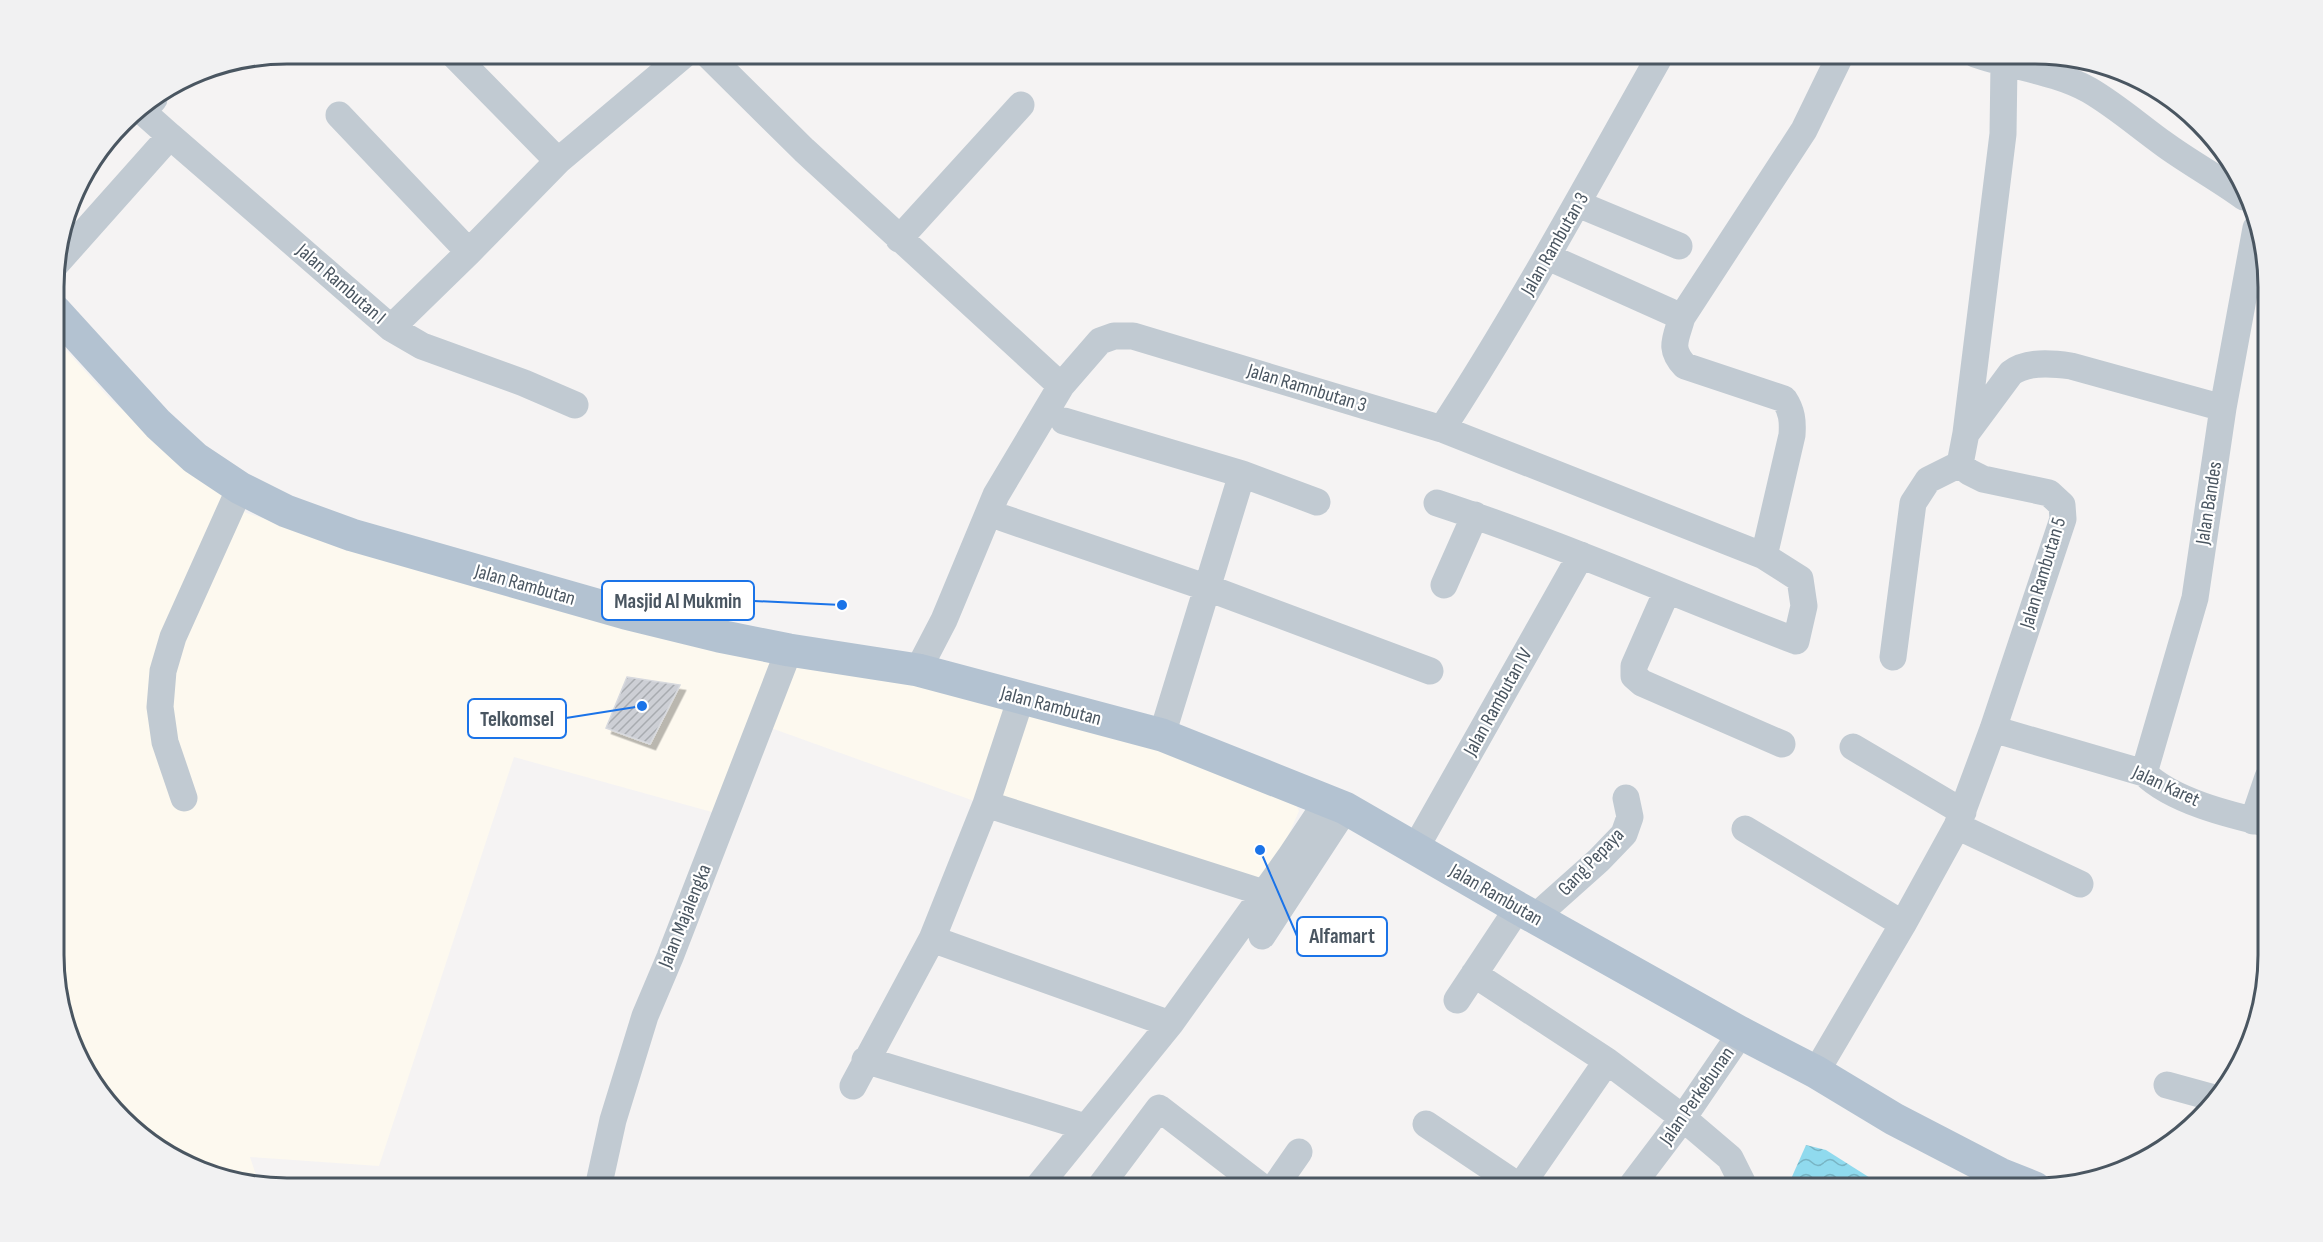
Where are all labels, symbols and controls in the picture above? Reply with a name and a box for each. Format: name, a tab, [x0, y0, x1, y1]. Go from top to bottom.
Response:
street label: Jalan Rambutan 3	[1515, 188, 1594, 301]
street label: Jalan Rambutan I	[291, 238, 391, 329]
street label: Jalan Ramnbutan 3	[1243, 358, 1370, 418]
street label: Jalan Bandes	[2190, 460, 2227, 547]
street label: Jalan Rambutan 5	[2014, 515, 2071, 632]
street label: Jalan Rambutan	[471, 559, 578, 611]
callout: Masjid Al Mukmin	[602, 581, 754, 620]
text: Masjid Al Mukmin	[614, 589, 742, 614]
street label: Jalan Rambutan IV	[1458, 644, 1537, 761]
street label: Jalan Rambutan	[997, 681, 1104, 731]
callout: Telkomsel	[468, 699, 566, 738]
text: Telkomsel	[480, 707, 554, 732]
street label: Jalan Karet	[2128, 760, 2203, 812]
street label: Gang Pepaya	[1553, 823, 1629, 901]
street label: Jalan Rambutan	[1444, 858, 1547, 931]
street label: Jalan Majalengka	[653, 861, 717, 972]
callout: Alfamart	[1297, 917, 1387, 956]
text: Alfamart	[1308, 924, 1375, 949]
street label: Jalan Perkebunan	[1654, 1042, 1740, 1150]

